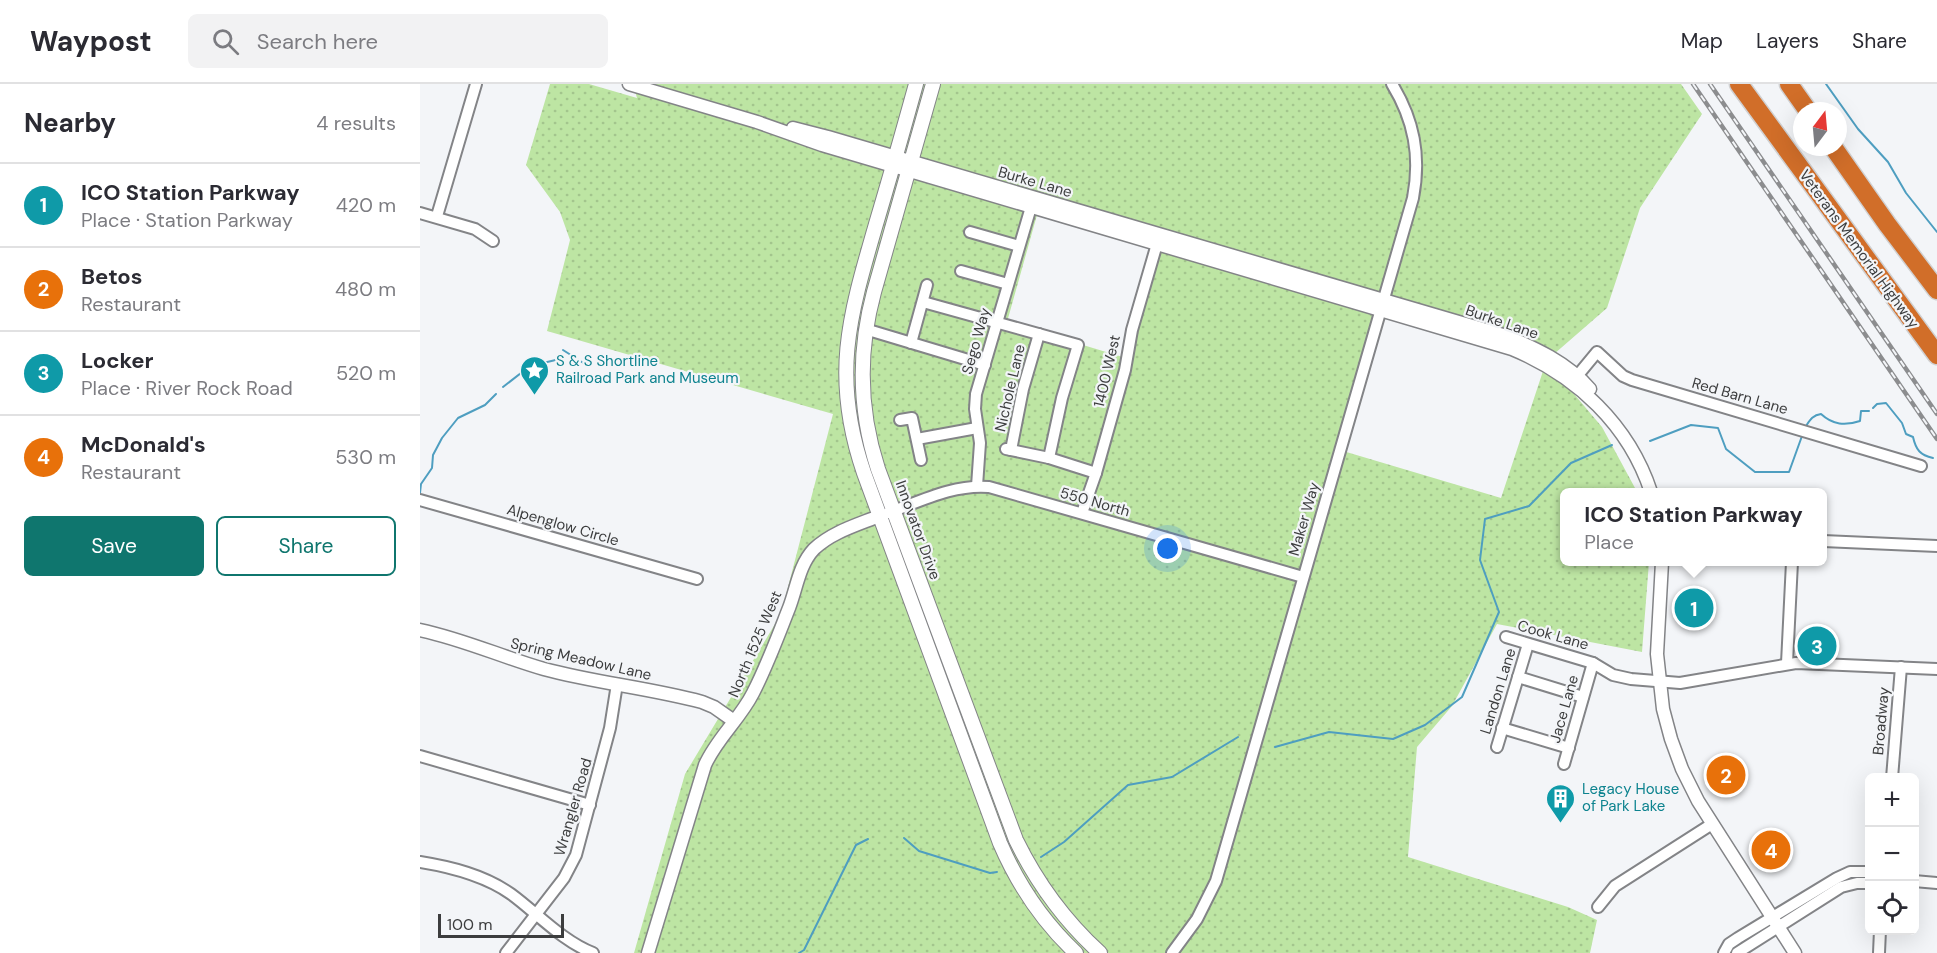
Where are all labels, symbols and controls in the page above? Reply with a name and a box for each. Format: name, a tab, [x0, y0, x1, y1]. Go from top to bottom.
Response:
search box	[188, 14, 608, 68]
text: Waypost	[30, 23, 152, 60]
icon: search	[209, 25, 242, 58]
text: Search here	[257, 27, 378, 56]
text: Map	[1681, 27, 1723, 55]
text: Layers	[1756, 27, 1819, 55]
text: Share	[1852, 27, 1907, 55]
north arrow	[1793, 102, 1847, 156]
text: Nearby	[24, 106, 116, 140]
text: 4 results	[316, 110, 396, 136]
street label: Burke Lane	[996, 162, 1074, 202]
street label: Veterans Memorial Highway	[1795, 166, 1924, 333]
text: ICO Station Parkway	[81, 178, 300, 207]
text: 1	[40, 192, 47, 218]
text: 420 m	[336, 192, 396, 218]
text: Place · Station Parkway	[81, 207, 293, 233]
text: Betos	[81, 262, 143, 291]
text: 2	[38, 276, 49, 302]
text: 480 m	[335, 276, 396, 302]
text: Restaurant	[81, 291, 181, 317]
street label: Burke Lane	[1463, 300, 1541, 344]
street label: Sego Way	[957, 305, 995, 377]
street label: 1400 West	[1089, 333, 1125, 409]
street label: Nichole Lane	[990, 342, 1030, 434]
text: Locker	[81, 346, 154, 375]
place label: S & S Shortline Railroad Park and Museum	[556, 351, 739, 388]
place icon: S & S Shortline Railroad Park and Museum	[519, 354, 551, 396]
text: 3	[37, 360, 50, 386]
text: 520 m	[336, 360, 396, 386]
street label: Red Barn Lane	[1690, 373, 1790, 419]
text: Place · River Rock Road	[81, 375, 293, 401]
text: McDonald's	[81, 430, 206, 459]
text: 4	[37, 444, 50, 470]
text: 530 m	[335, 444, 396, 470]
text: Restaurant	[81, 459, 181, 485]
street label: Innovator Drive	[891, 478, 945, 582]
street label: Maker Way	[1284, 479, 1324, 558]
street label: 550 North	[1058, 482, 1132, 522]
popup	[1560, 488, 1827, 566]
street label: Alpenglow Circle	[505, 499, 621, 551]
text: ICO Station Parkway	[1584, 500, 1803, 529]
button: Save	[24, 516, 204, 576]
button: Share	[216, 516, 396, 576]
text: Place	[1584, 529, 1634, 555]
your location	[1153, 534, 1182, 563]
pin: 1	[1674, 586, 1714, 630]
street label: North 1525 West	[724, 588, 787, 700]
street label: Cook Lane	[1515, 615, 1591, 655]
pin: 3	[1798, 624, 1836, 668]
street label: Spring Meadow Lane	[509, 633, 653, 685]
street label: Landon Lane	[1475, 646, 1521, 736]
street label: Jace Lane	[1545, 673, 1583, 745]
street label: Broadway	[1868, 685, 1894, 756]
pin: 2	[1706, 752, 1746, 798]
street label: Wrangler Road	[549, 756, 597, 858]
map controls	[1865, 773, 1919, 935]
button: +	[1865, 773, 1919, 827]
place label: Legacy House of Park Lake	[1582, 779, 1679, 816]
building icon: Legacy House of Park Lake	[1545, 782, 1577, 824]
button: −	[1865, 827, 1919, 881]
pin: 4	[1752, 828, 1790, 873]
button: locate	[1865, 881, 1919, 935]
scale bar	[438, 911, 564, 938]
text: 100 m	[447, 914, 492, 935]

